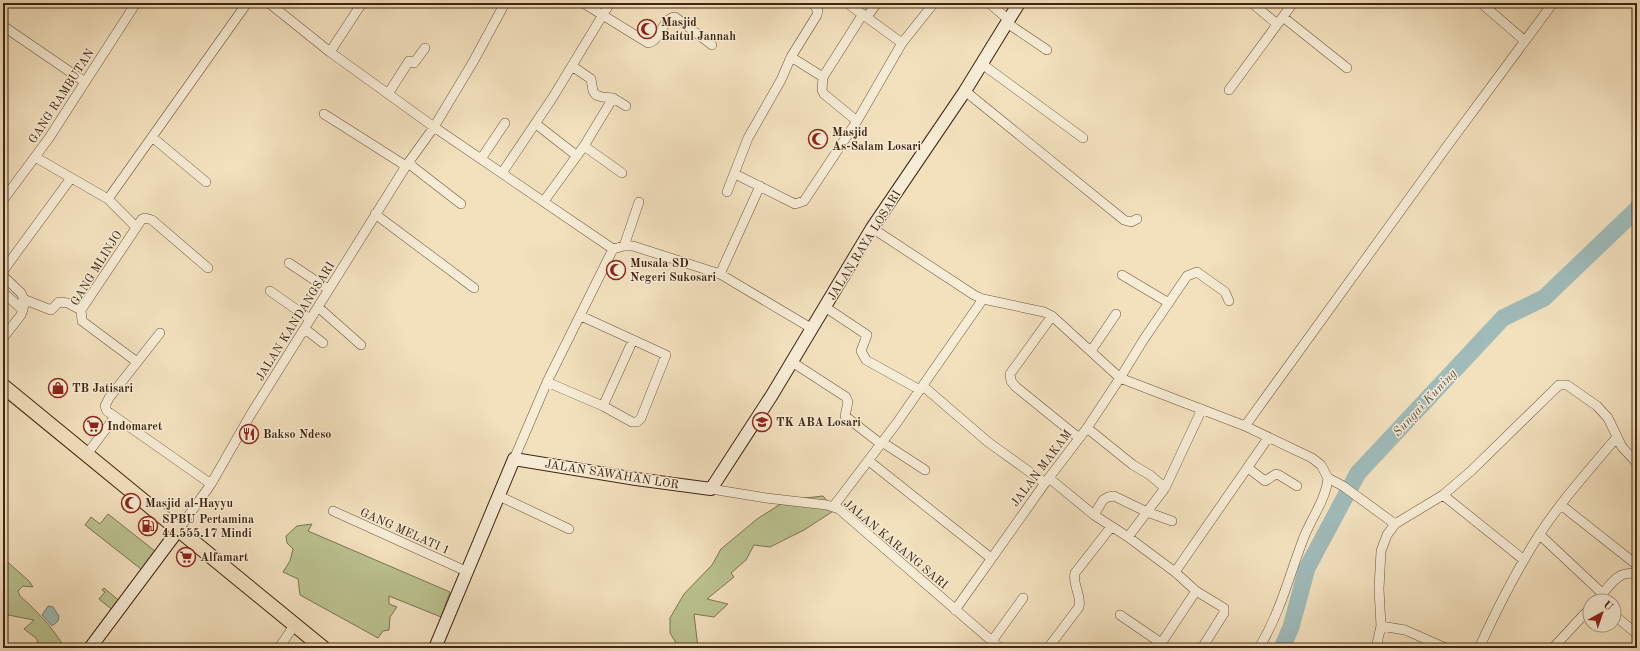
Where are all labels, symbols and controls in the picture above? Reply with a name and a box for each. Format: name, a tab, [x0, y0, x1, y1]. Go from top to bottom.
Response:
place label: Masjid Baitul Jannah	[661, 17, 736, 43]
mosque icon: Masjid Baitul Jannah	[636, 18, 658, 40]
street label: GANG RAMBUTAN	[27, 47, 97, 146]
place label: Masjid As-Salam Losari	[832, 127, 921, 153]
mosque icon: Masjid As-Salam Losari	[807, 128, 829, 150]
street label: JALAN RAYA LOSARI	[826, 188, 904, 303]
street label: GANG MLINJO	[69, 229, 125, 308]
place label: Musala SD Negeri Sukosari	[630, 258, 717, 284]
mosque icon: Musala SD Negeri Sukosari	[605, 259, 627, 281]
street label: JALAN KANDANGSARI	[254, 260, 337, 383]
water label: Sungai Kuning	[1391, 367, 1459, 439]
shop icon: TB Jatisari	[47, 377, 69, 399]
place label: TB Jatisari	[72, 383, 133, 395]
school or university icon: TK ABA Losari	[751, 411, 773, 433]
supermarket icon: Indomaret	[82, 415, 104, 437]
place label: TK ABA Losari	[776, 417, 861, 429]
place label: Indomaret	[107, 421, 163, 433]
restaurant icon: Bakso Ndeso	[238, 423, 260, 445]
street label: JALAN MAKAM	[1009, 428, 1074, 509]
place label: Bakso Ndeso	[263, 429, 331, 441]
street label: JALAN SAWAHAN LOR	[544, 458, 680, 492]
mosque icon: Masjid al-Hayyu	[120, 492, 142, 514]
place label: Masjid al-Hayyu	[145, 498, 234, 510]
street label: JALAN KARANG SARI	[841, 498, 950, 592]
street label: GANG MELATI 1	[358, 507, 451, 557]
place label: SPBU Pertamina 44.555.17 Mindi	[162, 514, 254, 540]
fuel station icon: SPBU Pertamina 44.555.17 Mindi	[137, 515, 159, 537]
supermarket icon: Alfamart	[175, 546, 197, 568]
place label: Alfamart	[200, 552, 249, 564]
north arrow	[1582, 593, 1622, 633]
text: U	[1601, 599, 1615, 614]

